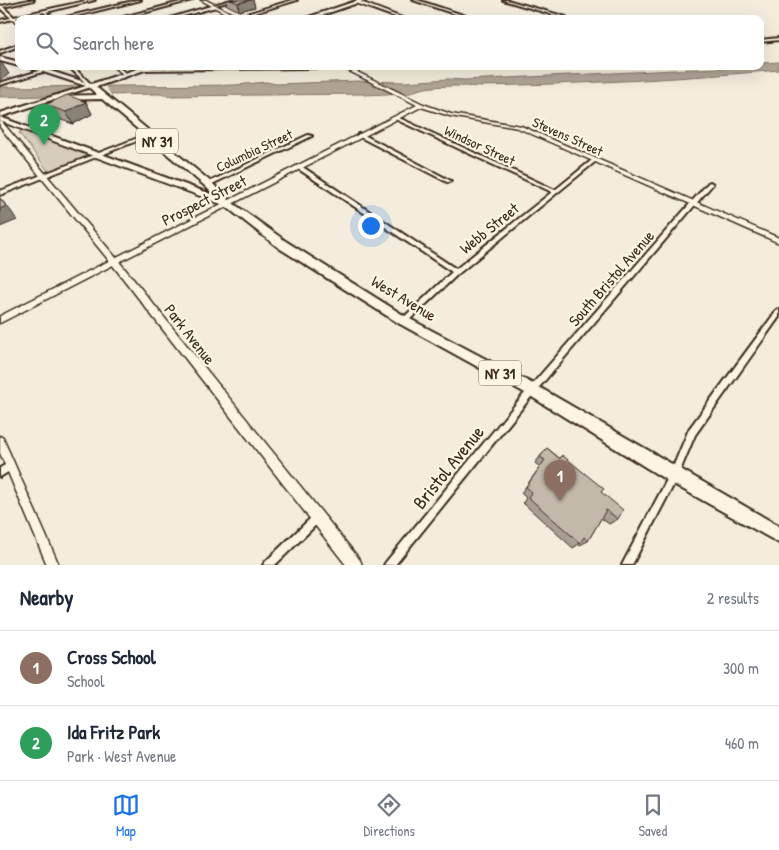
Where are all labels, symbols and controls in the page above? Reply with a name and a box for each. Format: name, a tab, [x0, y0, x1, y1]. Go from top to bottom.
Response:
search box	[15, 15, 764, 70]
icon: search	[33, 29, 61, 57]
text: Search here	[73, 30, 154, 56]
pin: 2	[28, 104, 60, 145]
street label: Stevens Street	[530, 112, 607, 160]
street label: Windsor Street	[442, 120, 519, 170]
street label: Columbia Street	[213, 124, 295, 176]
road number: NY 31	[136, 128, 178, 154]
street label: Prospect Street	[158, 169, 251, 231]
street label: Webb Street	[455, 197, 524, 259]
your location	[358, 213, 384, 239]
street label: South Bristol Avenue	[563, 225, 659, 331]
street label: West Avenue	[367, 270, 441, 326]
street label: Park Avenue	[159, 299, 221, 369]
road number: NY 31	[479, 360, 521, 386]
street label: Bristol Avenue	[406, 419, 490, 514]
pin: 1	[544, 460, 576, 501]
text: Nearby	[20, 583, 73, 612]
text: 2 results	[707, 587, 759, 609]
text: Cross School	[67, 644, 156, 670]
text: 1	[33, 657, 39, 679]
text: 300 m	[723, 657, 759, 679]
text: School	[67, 670, 104, 692]
text: Ida Fritz Park	[67, 719, 160, 745]
text: 2	[32, 732, 40, 754]
text: 460 m	[725, 732, 759, 754]
text: Park · West Avenue	[67, 745, 176, 767]
tab: Map	[112, 791, 140, 840]
tab: Directions	[363, 791, 415, 840]
tab: Saved	[639, 791, 667, 840]

